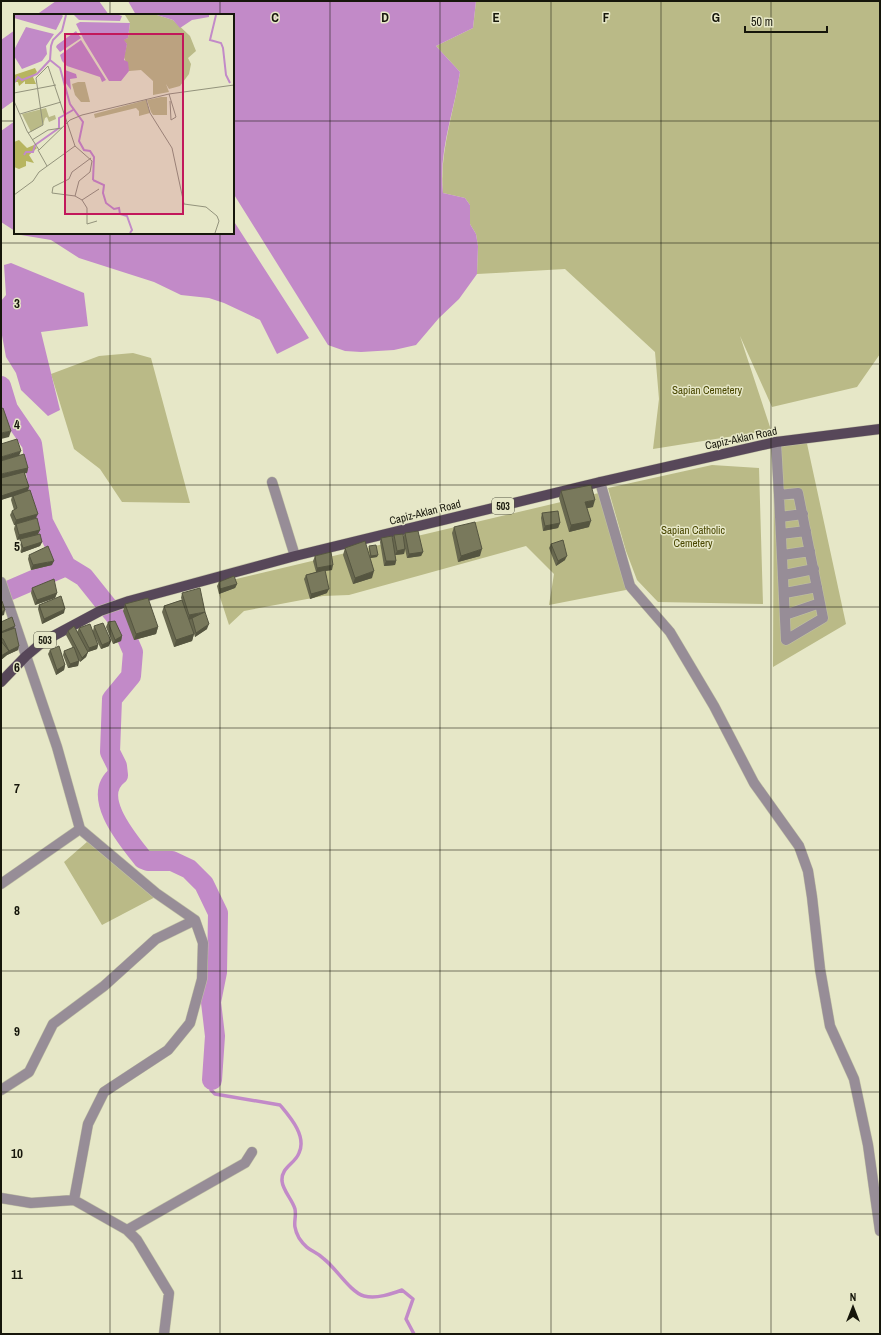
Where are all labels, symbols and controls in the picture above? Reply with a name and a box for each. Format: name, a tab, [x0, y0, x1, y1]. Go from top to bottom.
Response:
scale bar	[745, 8, 827, 34]
text: C	[271, 9, 279, 26]
text: D	[381, 9, 389, 26]
text: E	[492, 9, 500, 26]
text: F	[603, 9, 610, 26]
text: G	[712, 9, 720, 26]
inset map	[14, 14, 234, 234]
text: 50 m	[751, 14, 773, 30]
text: 3	[14, 295, 20, 312]
park label: Sapian Cemetery	[672, 383, 743, 397]
text: 4	[14, 416, 20, 433]
street label: Capiz-Aklan Road	[704, 424, 778, 452]
street label: Capiz-Aklan Road	[388, 496, 462, 528]
road number: 503	[492, 498, 514, 514]
park label: Sapian Catholic Cemetery	[661, 523, 726, 550]
text: 5	[14, 538, 20, 555]
road number: 503	[34, 632, 56, 648]
text: 6	[14, 659, 20, 676]
text: 7	[14, 780, 20, 797]
text: 8	[14, 902, 20, 919]
text: 9	[14, 1023, 20, 1040]
text: 10	[11, 1145, 23, 1162]
text: 11	[11, 1266, 23, 1283]
north arrow	[833, 1287, 873, 1327]
text: N	[850, 1290, 856, 1304]

